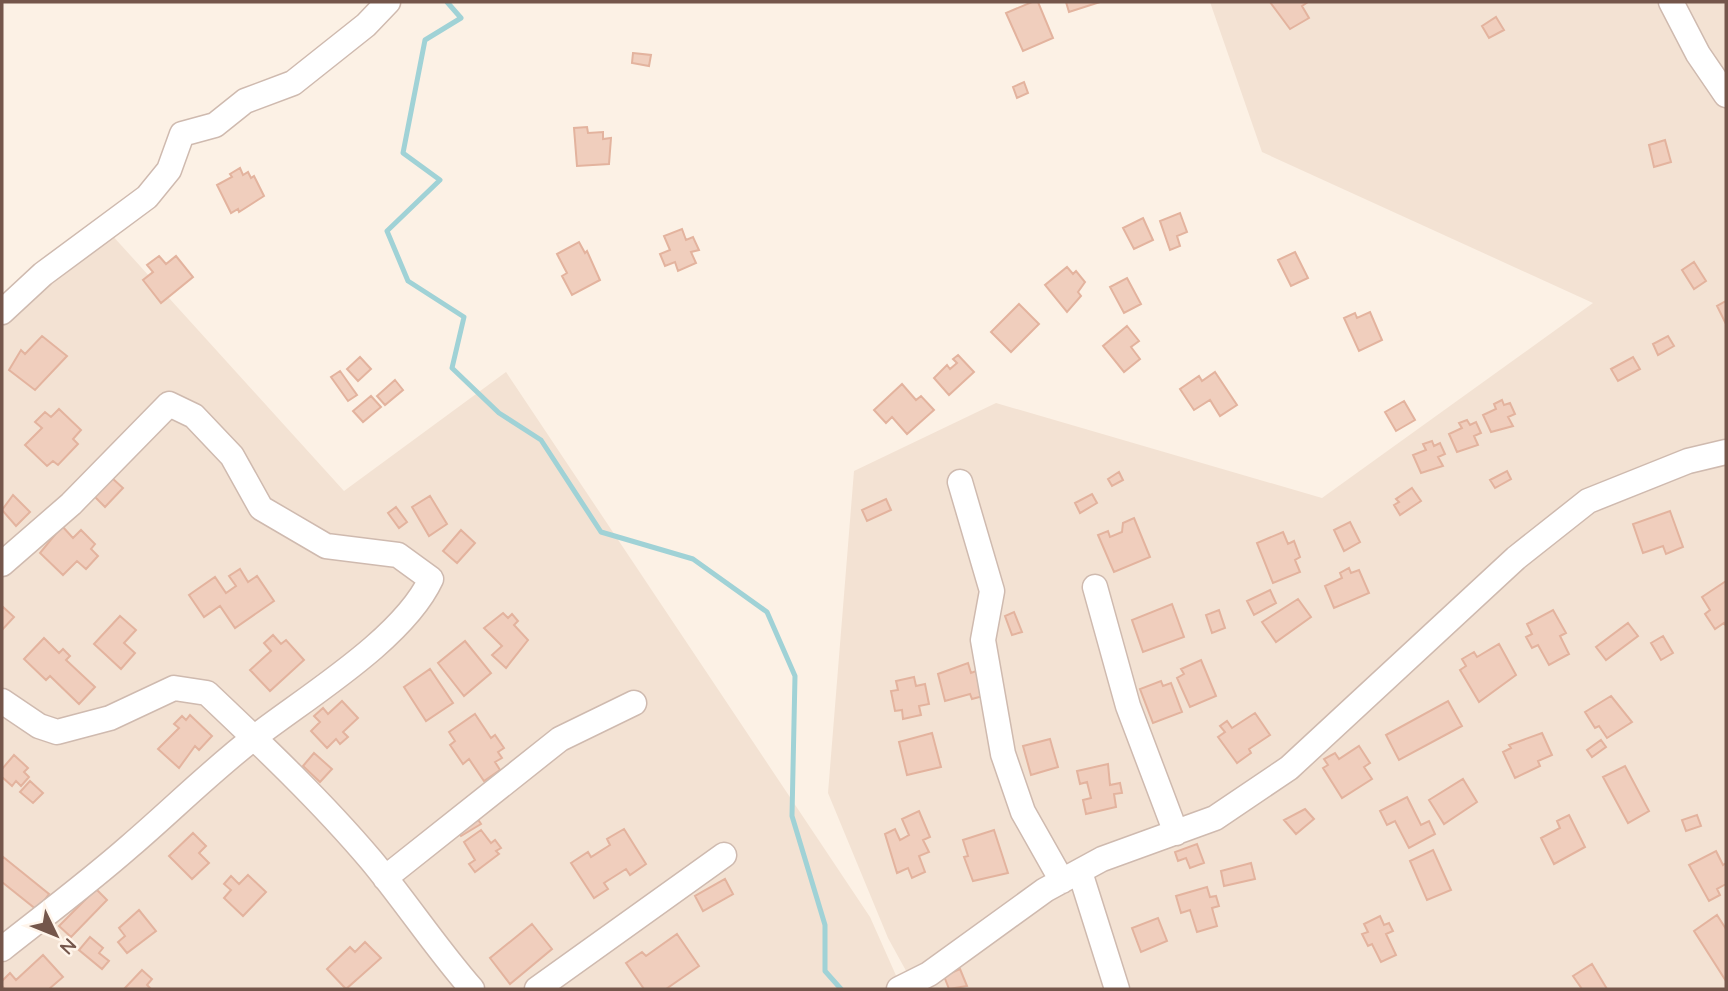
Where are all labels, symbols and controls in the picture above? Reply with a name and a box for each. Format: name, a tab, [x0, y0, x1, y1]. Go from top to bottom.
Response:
north arrow	[21, 900, 91, 970]
text: N	[55, 933, 82, 960]

